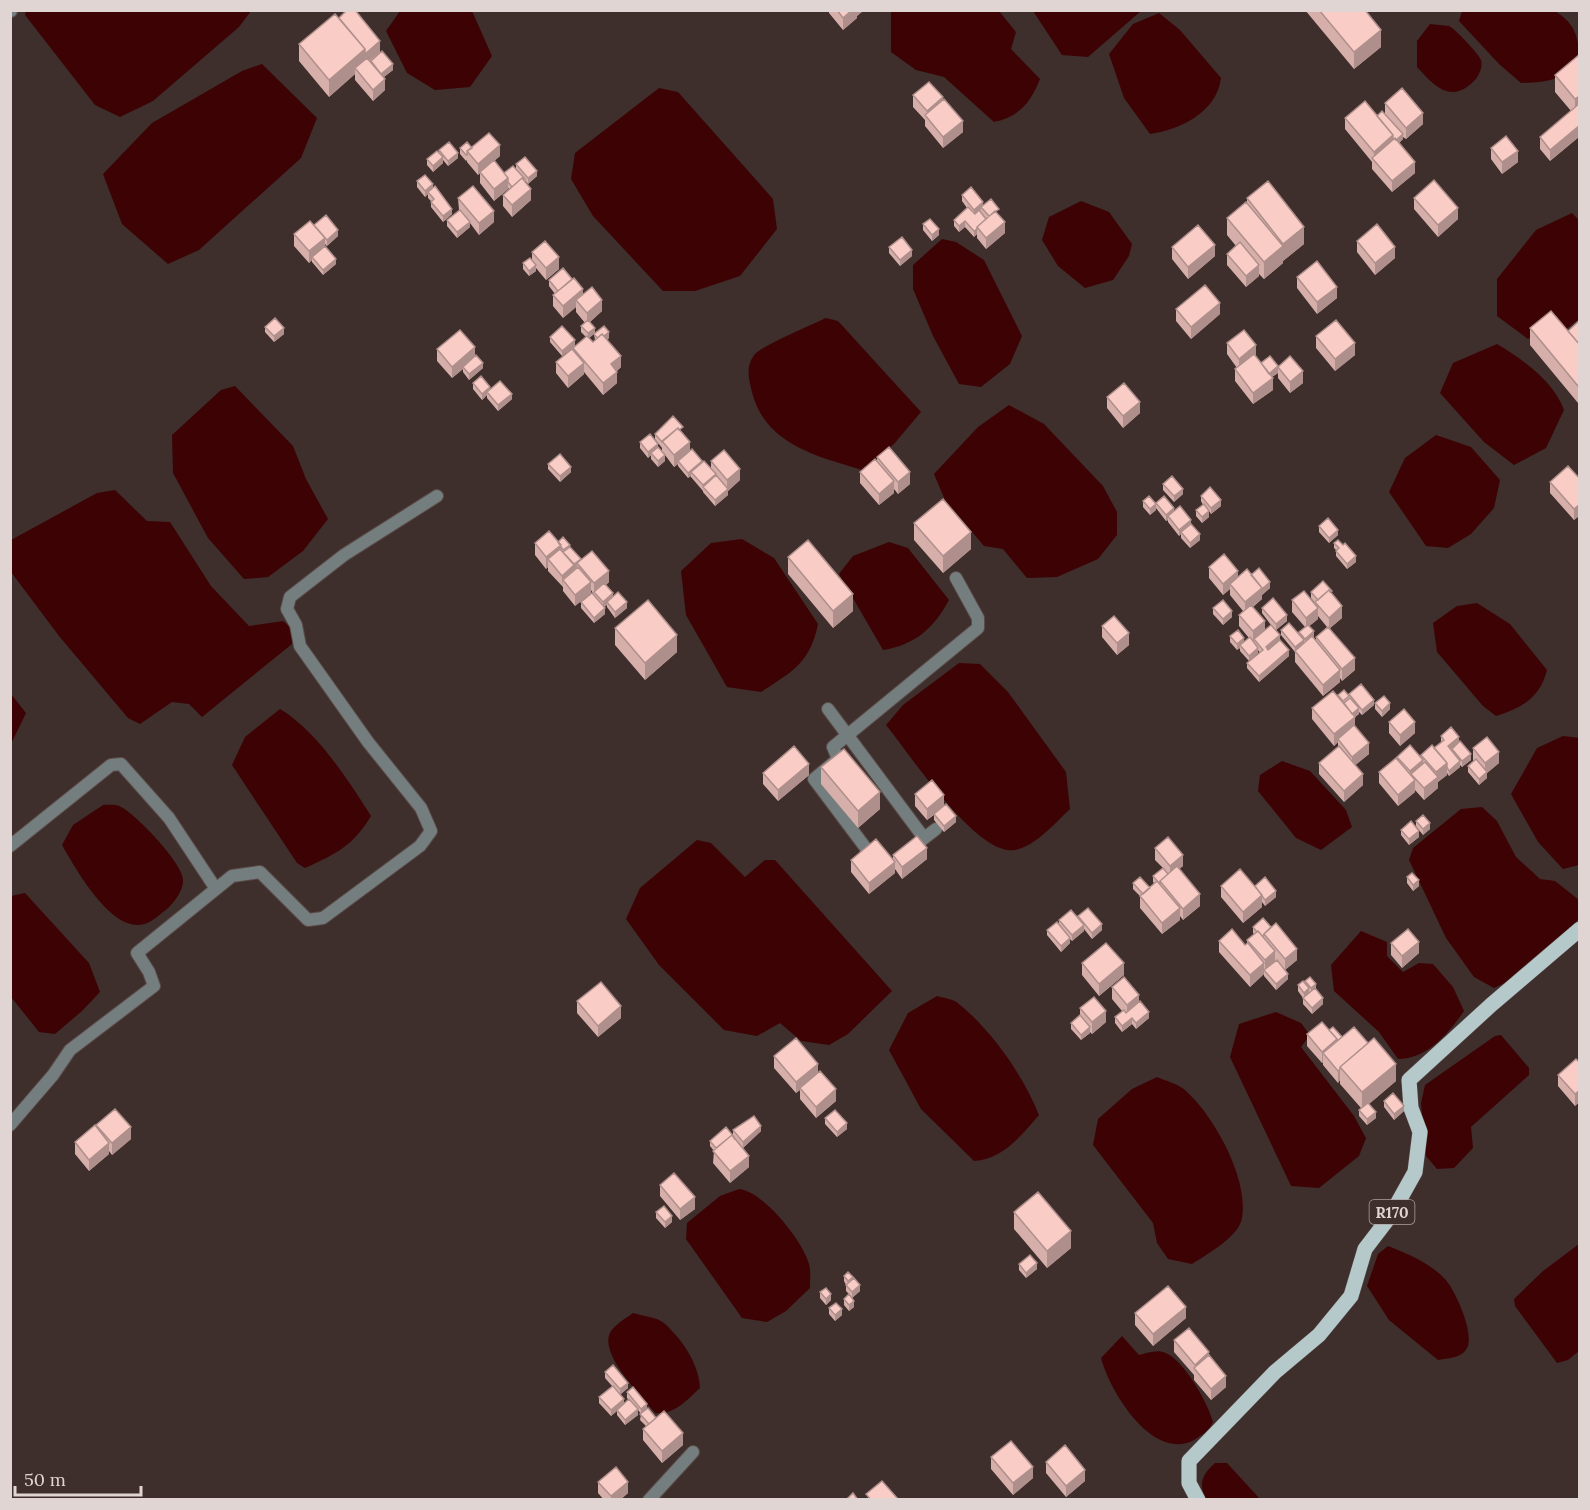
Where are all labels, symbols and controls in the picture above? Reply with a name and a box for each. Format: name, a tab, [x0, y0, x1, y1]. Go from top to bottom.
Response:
road number: R170	[1370, 1200, 1414, 1224]
scale bar	[15, 1459, 141, 1497]
text: 50 m	[24, 1468, 66, 1491]

